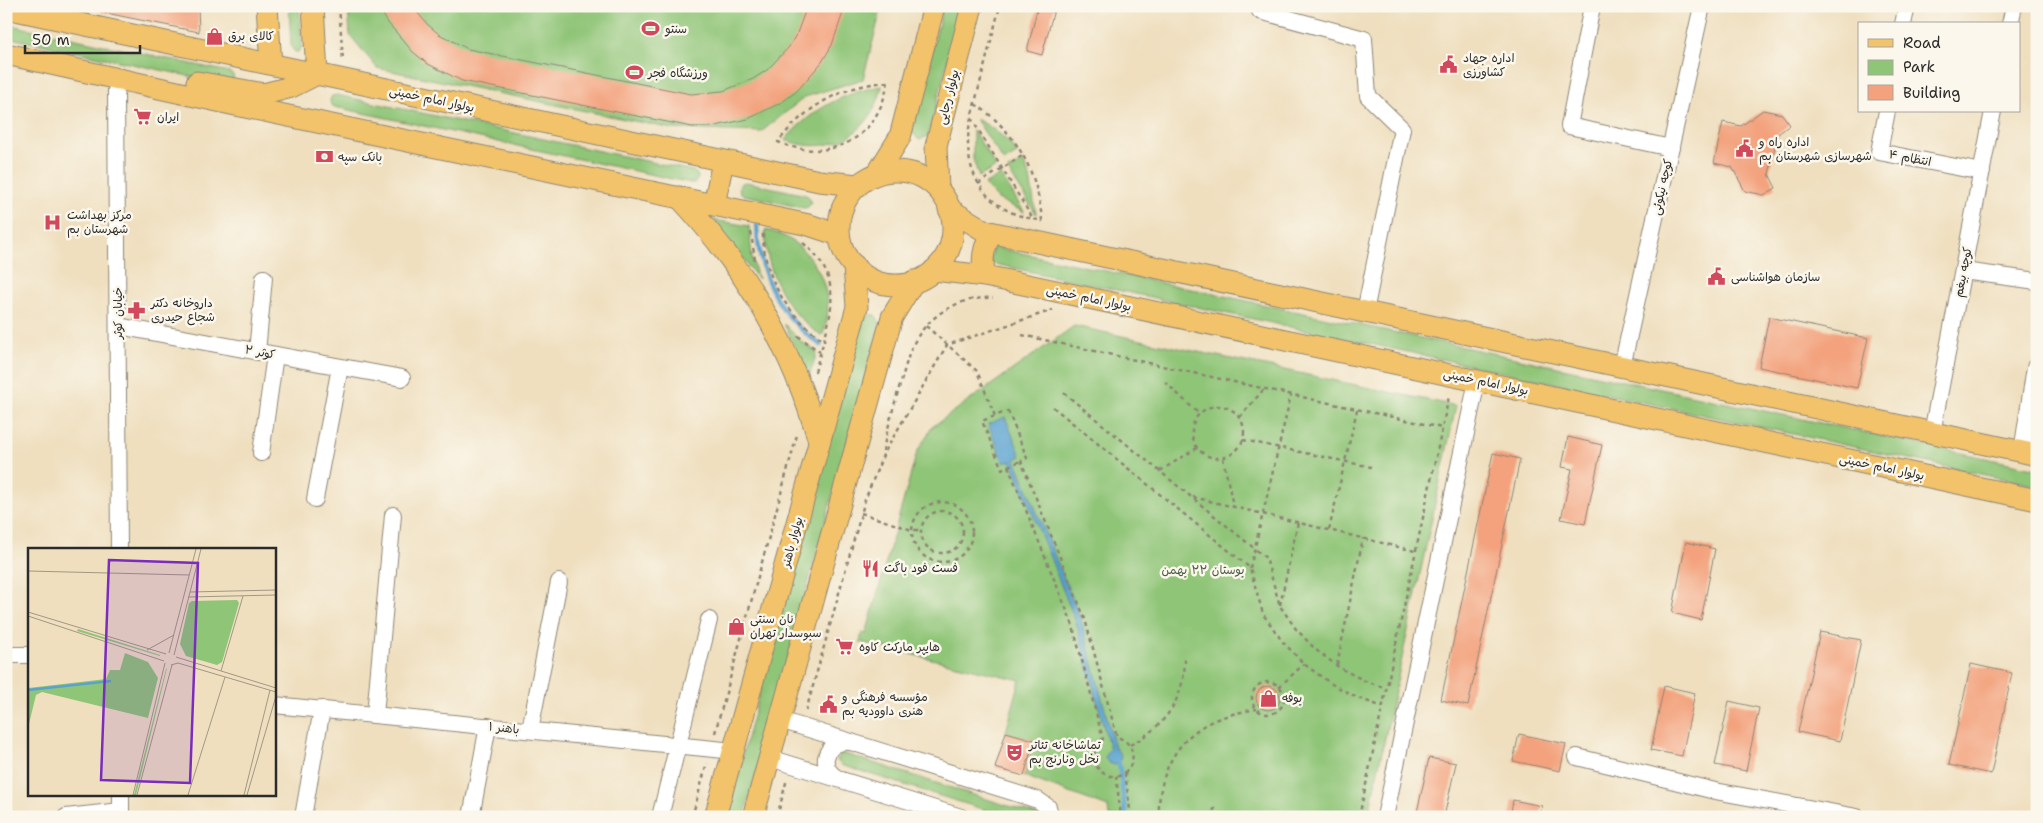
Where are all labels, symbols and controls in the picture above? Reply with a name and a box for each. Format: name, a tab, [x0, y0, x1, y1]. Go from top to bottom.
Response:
sports icon: سنتو	[641, 19, 661, 39]
place label: سنتو	[664, 21, 687, 37]
scale bar	[25, 22, 140, 54]
legend	[1858, 22, 2020, 112]
shop icon: کالای برق	[204, 26, 224, 46]
place label: کالای برق	[228, 28, 274, 44]
text: 50 m	[32, 30, 70, 50]
text: Road	[1903, 33, 1941, 53]
place label: اداره جهاد کشاورزی	[1463, 50, 1514, 80]
public building icon: اداره جهاد کشاورزی	[1439, 55, 1459, 75]
text: Park	[1903, 57, 1935, 77]
sports icon: ورزشگاه فجر	[624, 63, 644, 83]
place label: ورزشگاه فجر	[647, 65, 708, 81]
street label: بولوار رجایی	[933, 68, 963, 126]
street label: بولوار امام خمینی	[388, 82, 476, 117]
text: Building	[1903, 83, 1960, 103]
supermarket icon: ایران	[133, 107, 153, 127]
place label: ایران	[157, 109, 179, 125]
place label: اداره راه و شهرسازی شهرستان بم	[1758, 134, 1872, 165]
public building icon: اداره راه و شهرسازی شهرستان بم	[1735, 139, 1755, 159]
street label: انتظام ۴	[1887, 146, 1933, 171]
bank icon: بانک سپه	[314, 147, 334, 167]
place label: بانک سپه	[338, 149, 382, 165]
street label: کوچه نیکوئی	[1648, 157, 1676, 217]
place label: مرکز بهداشت شهرستان بم	[67, 207, 132, 238]
hospital icon: مرکز بهداشت شهرستان بم	[43, 212, 63, 232]
street label: کوچه بیغم	[1950, 245, 1977, 299]
public building icon: سازمان هواشناسی	[1707, 267, 1727, 287]
place label: سازمان هواشناسی	[1731, 269, 1820, 285]
street label: بولوار امام خمینی	[1045, 281, 1133, 316]
street label: خیابان کوثر	[110, 287, 126, 340]
place label: داروخانه دکتر شجاع حیدری	[150, 295, 215, 326]
pharmacy icon: داروخانه دکتر شجاع حیدری	[127, 300, 147, 320]
street label: کوثر ۲	[244, 341, 276, 363]
street label: بولوار امام خمینی	[1442, 365, 1530, 400]
street label: بولوار امام خمینی	[1838, 450, 1926, 485]
street label: بولوار باهنر	[777, 515, 806, 570]
inset map	[28, 548, 275, 796]
restaurant icon: فست فود باگت	[860, 558, 880, 578]
place label: فست فود باگت	[884, 560, 958, 576]
park label: بوستان ۲۲ بهمن	[1161, 562, 1245, 578]
place label: نان سنتی سبوسدار تهران	[750, 611, 821, 641]
shop icon: نان سنتی سبوسدار تهران	[726, 616, 746, 636]
supermarket icon: هایپر مارکت کاوه	[835, 637, 855, 657]
place label: هایپر مارکت کاوه	[859, 639, 940, 655]
shop icon: بوفه	[1258, 688, 1278, 708]
place label: مؤسسه فرهنگی و هنری داوودیه بم	[841, 689, 928, 720]
place label: بوفه	[1282, 690, 1302, 706]
public building icon: مؤسسه فرهنگی و هنری داوودیه بم	[818, 694, 838, 714]
street label: باهنر ۱	[488, 718, 520, 738]
place label: تماشاخانه تئاتر نخل ونارنج بم	[1028, 737, 1101, 768]
theatre icon: تماشاخانه تئاتر نخل ونارنج بم	[1005, 742, 1025, 762]

